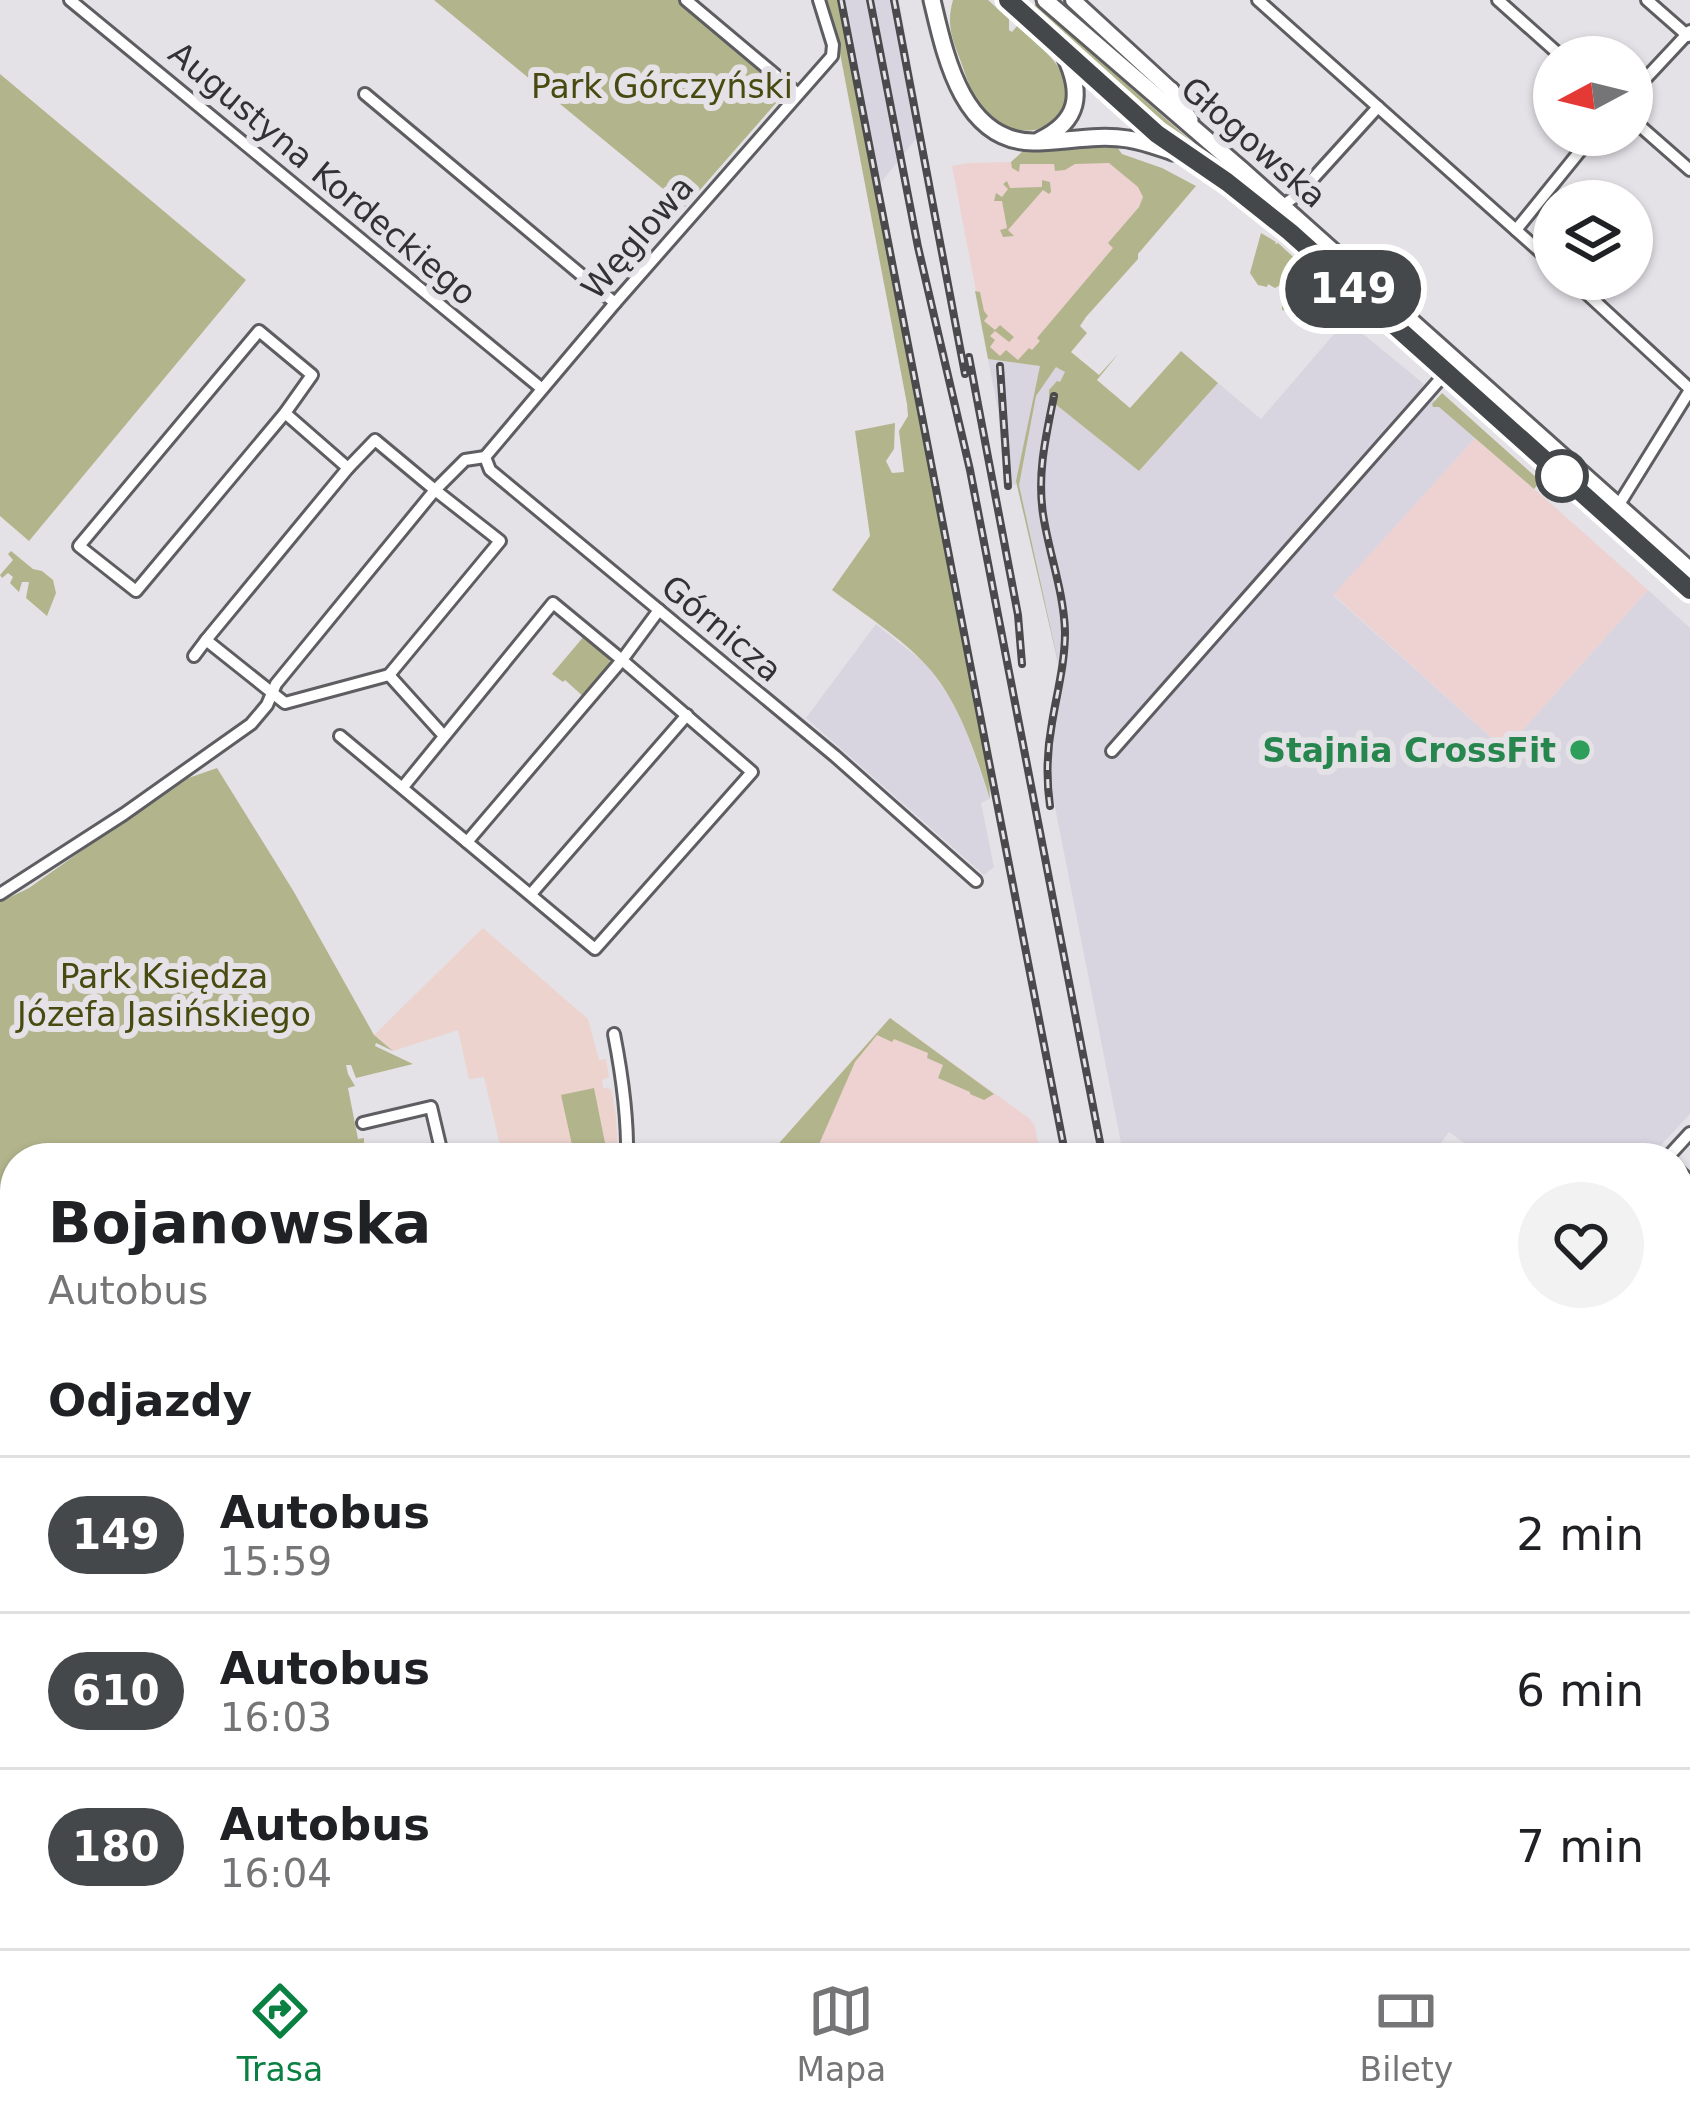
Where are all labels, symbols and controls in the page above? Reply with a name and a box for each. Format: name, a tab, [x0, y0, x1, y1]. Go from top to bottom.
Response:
street label: Augustyna Kordeckiego	[161, 33, 484, 313]
north arrow	[1533, 36, 1653, 156]
map controls	[1533, 36, 1653, 300]
park label: Park Górczyński	[531, 67, 793, 106]
street label: Głogowska	[1173, 69, 1334, 216]
street label: Węglowa	[573, 168, 701, 307]
button: layers	[1533, 180, 1653, 300]
line badge: 149	[1284, 250, 1422, 328]
text: 149	[1309, 264, 1397, 313]
unlabelled marker	[1537, 451, 1587, 501]
street label: Górnicza	[654, 567, 790, 690]
place label: Stajnia CrossFit	[1262, 731, 1556, 770]
marker: Stajnia CrossFit	[1567, 737, 1593, 763]
park label: Park Księdza Józefa Jasińskiego	[15, 957, 311, 1034]
button: heart	[1518, 1182, 1644, 1308]
text: Bojanowska	[48, 1190, 431, 1256]
text: Autobus	[48, 1268, 208, 1313]
text: Odjazdy	[48, 1374, 252, 1427]
text: Autobus	[220, 1486, 430, 1539]
text: 2 min	[1516, 1508, 1644, 1561]
text: 149	[72, 1510, 160, 1559]
text: 15:59	[220, 1539, 332, 1584]
text: Autobus	[220, 1642, 430, 1695]
text: 6 min	[1516, 1664, 1644, 1717]
text: 610	[72, 1666, 160, 1715]
text: 16:03	[220, 1695, 332, 1740]
text: Autobus	[220, 1798, 430, 1851]
text: 7 min	[1516, 1820, 1644, 1873]
text: 180	[72, 1822, 160, 1871]
text: 16:04	[220, 1851, 332, 1896]
tab: Trasa	[237, 1978, 323, 2089]
tab: Mapa	[796, 1978, 886, 2089]
tab: Bilety	[1360, 1978, 1453, 2089]

